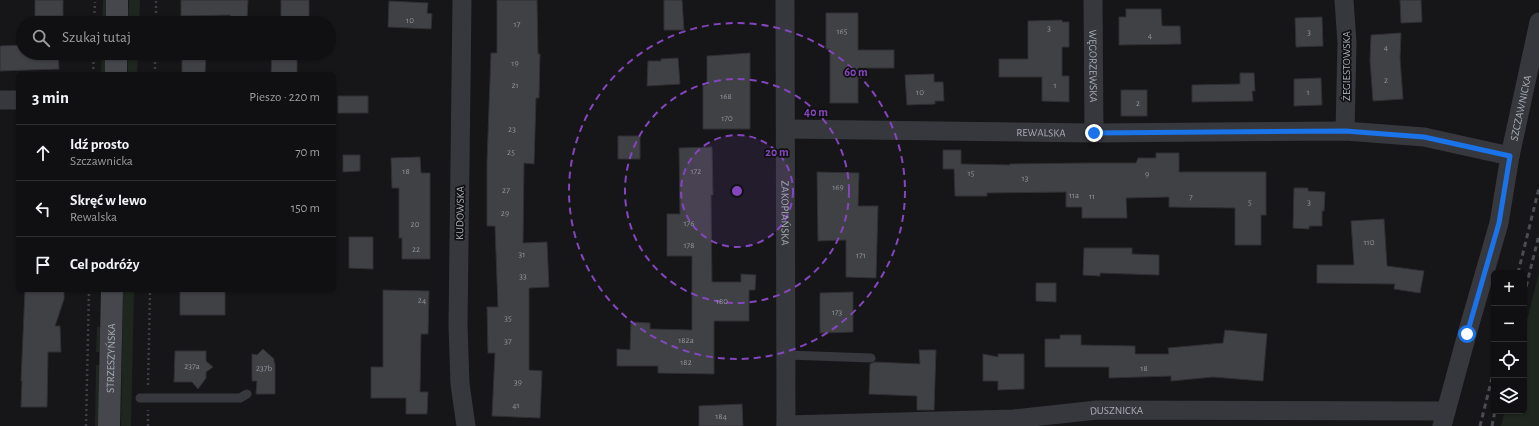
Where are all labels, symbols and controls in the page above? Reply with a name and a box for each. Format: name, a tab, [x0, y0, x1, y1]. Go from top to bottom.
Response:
search box	[16, 16, 336, 60]
house number: 10	[406, 16, 414, 25]
house number: 17	[514, 20, 521, 29]
house number: 3	[1047, 24, 1051, 33]
icon: search	[30, 27, 52, 49]
house number: 165	[836, 27, 848, 36]
house number: 3	[1307, 28, 1311, 37]
street label: WĘGORZEWSKA	[1088, 29, 1099, 103]
text: Szukaj tutaj	[62, 30, 131, 45]
street label: ŻEGIESTOWSKA	[1341, 30, 1352, 101]
house number: 4	[1148, 31, 1153, 40]
house number: 4	[1384, 43, 1389, 52]
house number: 19	[511, 59, 519, 68]
text: 60 m	[844, 66, 868, 78]
street label: SZCZAWNICKA	[1508, 73, 1533, 142]
house number: 2	[1384, 76, 1388, 85]
house number: 21	[511, 81, 519, 90]
house number: 1	[1053, 81, 1057, 90]
house number: 10	[916, 88, 924, 97]
house number: 1	[1306, 88, 1310, 97]
text: 3 min	[32, 89, 69, 106]
text: Pieszo · 220 m	[249, 91, 320, 104]
house number: 168	[720, 92, 732, 101]
house number: 2	[1136, 99, 1140, 108]
text: 40 m	[804, 106, 828, 118]
house number: 170	[721, 114, 733, 123]
route end	[1085, 124, 1103, 142]
house number: 23	[508, 125, 516, 134]
street label: REWALSKA	[1016, 126, 1066, 138]
text: Idź prosto	[70, 137, 129, 152]
icon: ahead	[32, 142, 54, 164]
text: 70 m	[295, 146, 320, 159]
text: 20 m	[765, 146, 789, 158]
house number: 25	[507, 148, 515, 157]
text: Szczawnicka	[70, 155, 133, 168]
house number: 18	[402, 167, 410, 176]
house number: 172	[691, 167, 701, 176]
house number: 15	[968, 169, 975, 178]
house number: 9	[1145, 170, 1149, 179]
house number: 13	[1022, 174, 1029, 183]
street label: ZAKOPIAŃSKA	[780, 180, 792, 246]
house number: 169	[832, 183, 844, 192]
centre of rings	[730, 184, 744, 198]
street label: KUDOWSKA	[454, 185, 466, 240]
house number: 27	[502, 186, 510, 195]
house number: 11a	[1069, 191, 1079, 200]
house number: 11	[1089, 192, 1095, 201]
text: Skręć w lewo	[70, 193, 147, 208]
house number: 7	[1189, 193, 1193, 202]
icon: left	[32, 198, 54, 220]
house number: 5	[1248, 198, 1252, 207]
house number: 3	[1307, 198, 1311, 207]
text: 150 m	[291, 202, 320, 215]
house number: 29	[501, 209, 509, 218]
text: Rewalska	[70, 211, 117, 224]
house number: 176	[683, 219, 695, 228]
house number: 20	[411, 220, 420, 229]
house number: 110	[1364, 238, 1375, 247]
house number: 178	[683, 241, 695, 250]
house number: 22	[412, 245, 420, 254]
house number: 31	[519, 250, 525, 259]
house number: 171	[856, 251, 866, 260]
icon: arrive	[32, 254, 54, 276]
text: Cel podróży	[70, 257, 139, 272]
map controls	[1491, 270, 1527, 414]
button: +	[1491, 270, 1527, 306]
house number: 33	[519, 272, 527, 281]
house number: 24	[418, 296, 427, 305]
house number: 180	[716, 297, 728, 306]
button: −	[1491, 306, 1527, 342]
house number: 173	[832, 308, 843, 317]
house number: 35	[504, 314, 512, 323]
street label: STRZESZYŃSKA	[104, 322, 117, 393]
route start	[1458, 325, 1476, 343]
house number: 182a	[678, 336, 694, 345]
house number: 37	[504, 337, 512, 346]
button: locate	[1491, 342, 1527, 378]
house number: 182	[680, 358, 692, 367]
house number: 237a	[184, 362, 200, 371]
house number: 237b	[256, 364, 272, 373]
house number: 18	[1140, 364, 1148, 373]
house number: 39	[514, 378, 522, 387]
button: layers	[1491, 378, 1527, 414]
house number: 41	[512, 401, 520, 410]
street label: DUSZNICKA	[1089, 404, 1144, 416]
house number: 184	[715, 412, 728, 421]

